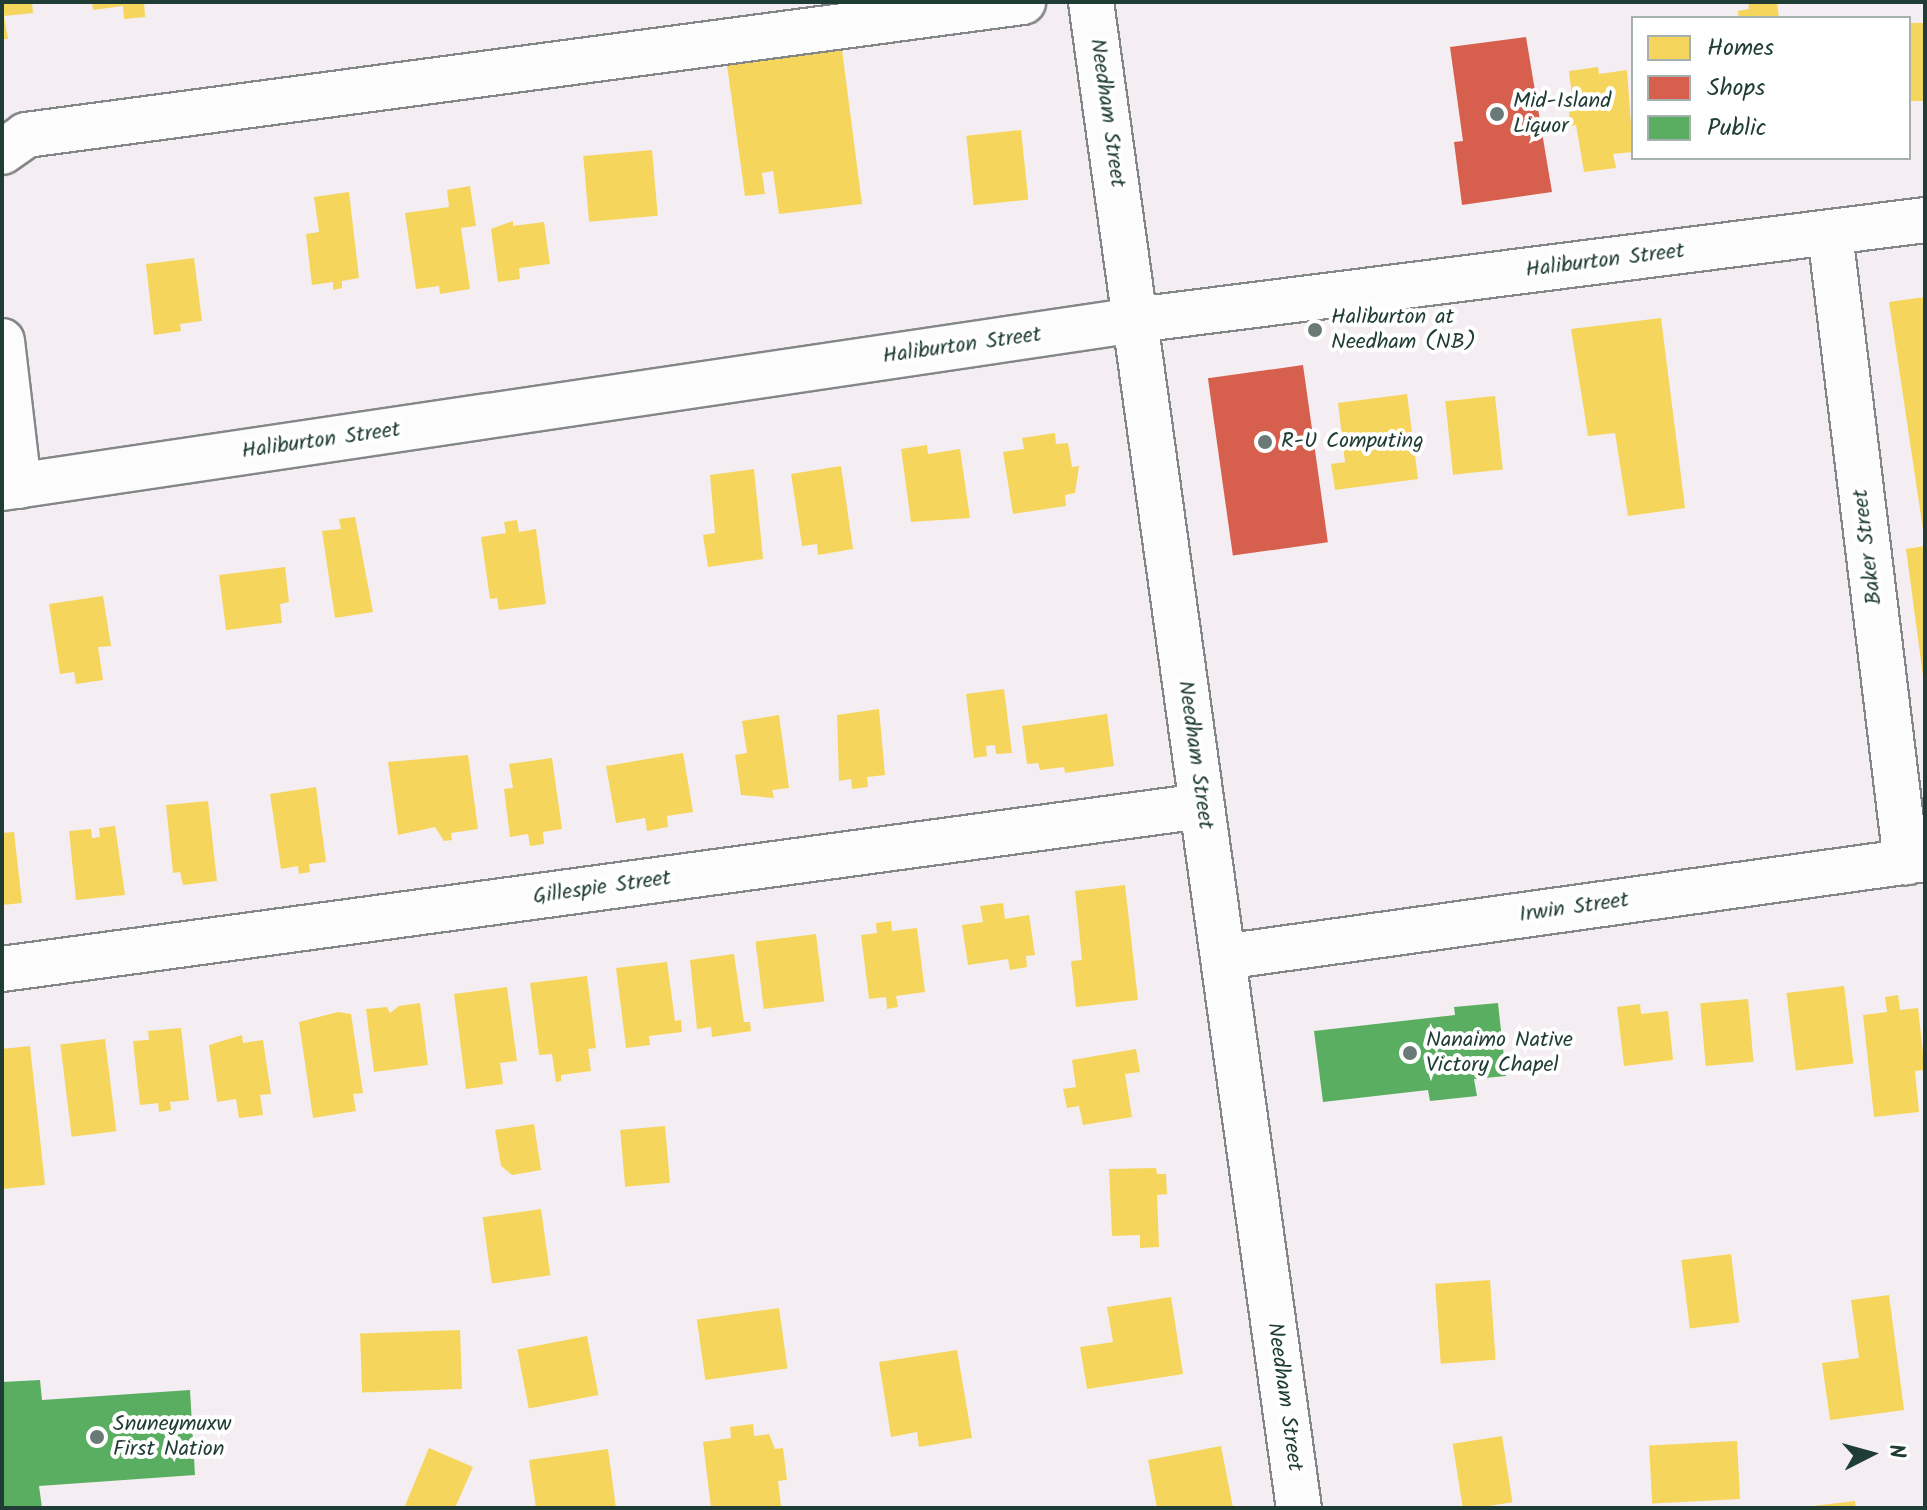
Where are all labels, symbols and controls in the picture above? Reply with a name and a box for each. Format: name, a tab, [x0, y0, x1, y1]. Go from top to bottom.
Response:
legend	[1631, 16, 1911, 160]
text: Homes	[1707, 29, 1774, 68]
street label: Needham Street	[1083, 37, 1131, 189]
text: Shops	[1707, 69, 1765, 108]
place label: Mid-Island Liquor	[1513, 88, 1611, 140]
marker: Mid-Island Liquor	[1488, 105, 1506, 123]
text: Public	[1707, 109, 1766, 148]
street label: Haliburton Street	[1524, 238, 1686, 284]
place label: Haliburton at Needham (NB)	[1331, 304, 1476, 356]
marker: Haliburton at Needham (NB)	[1306, 321, 1324, 339]
street label: Haliburton Street	[881, 322, 1043, 370]
street label: Haliburton Street	[240, 417, 402, 465]
place label: R-U Computing	[1281, 429, 1424, 455]
marker: R-U Computing	[1256, 433, 1274, 451]
street label: Baker Street	[1848, 488, 1888, 606]
street label: Needham Street	[1171, 679, 1219, 831]
street label: Gillespie Street	[531, 865, 673, 911]
street label: Irwin Street	[1517, 887, 1631, 929]
place label: Nanaimo Native Victory Chapel	[1426, 1027, 1573, 1078]
marker: Nanaimo Native Victory Chapel	[1401, 1044, 1419, 1062]
street label: Needham Street	[1260, 1321, 1308, 1473]
place label: Snuneymuxw First Nation	[113, 1411, 231, 1462]
north arrow	[1831, 1414, 1911, 1494]
marker: Snuneymuxw First Nation	[88, 1428, 106, 1446]
text: N	[1877, 1443, 1913, 1460]

